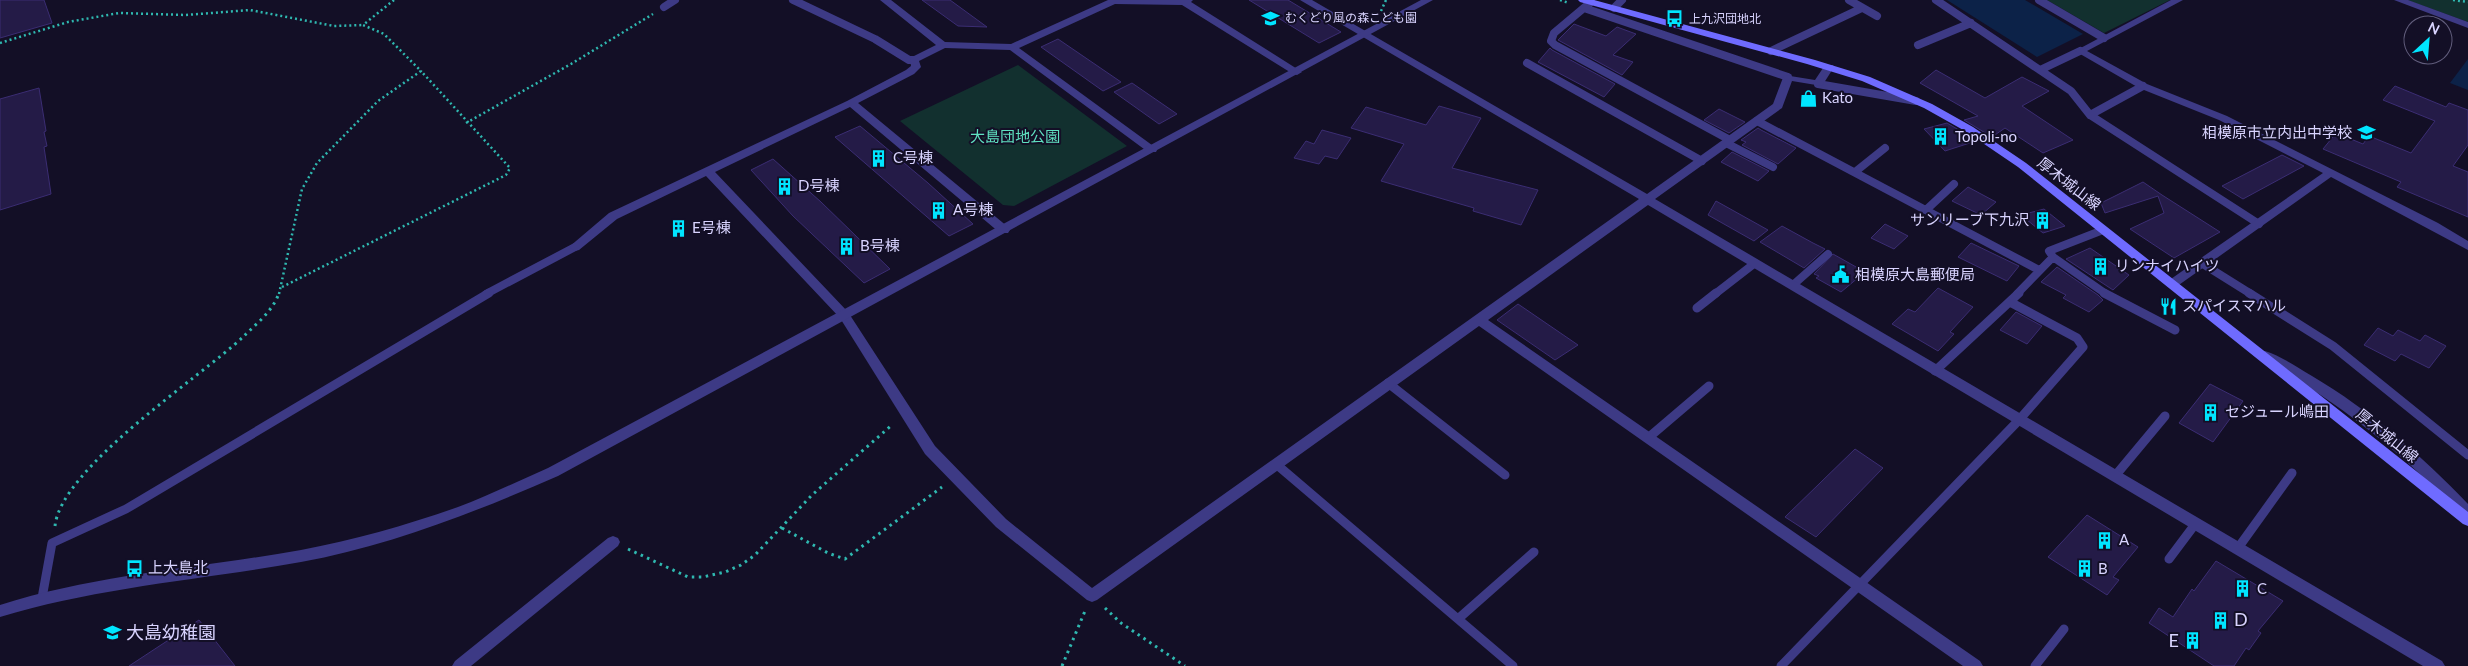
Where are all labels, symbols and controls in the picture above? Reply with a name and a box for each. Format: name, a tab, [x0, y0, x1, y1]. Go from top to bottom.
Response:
school or university icon: むくどり風の森こども園	[1261, 8, 1281, 28]
bus stop icon: 上九沢団地北	[1665, 9, 1685, 29]
place label: むくどり風の森こども園	[1285, 10, 1417, 25]
place label: 上九沢団地北	[1689, 11, 1761, 26]
north arrow	[2403, 15, 2453, 65]
text: N	[2425, 18, 2442, 38]
shop icon: Kato	[1798, 88, 1818, 108]
place label: Kato	[1822, 88, 1853, 106]
place label: 相模原市立内出中学校	[2202, 123, 2352, 141]
school or university icon: 相模原市立内出中学校	[2356, 123, 2376, 143]
park label: 大島団地公園	[970, 127, 1060, 145]
building icon: Topoli-no	[1931, 127, 1951, 147]
place label: Topoli-no	[1955, 127, 2017, 145]
building icon: C号棟	[869, 148, 889, 168]
place label: C号棟	[893, 148, 933, 166]
street label: 厚木城山線	[2035, 153, 2105, 213]
building icon: D号棟	[774, 176, 794, 196]
place label: D号棟	[798, 176, 839, 194]
building icon: A号棟	[929, 200, 949, 220]
place label: A号棟	[953, 200, 993, 218]
place label: サンリーブ下九沢	[1910, 210, 2029, 228]
building icon: サンリーブ下九沢	[2033, 210, 2053, 230]
building icon: E号棟	[668, 218, 688, 238]
place label: E号棟	[692, 218, 731, 236]
building icon: B号棟	[836, 236, 856, 256]
place label: B号棟	[860, 236, 900, 254]
building icon: リンナイハイツ	[2091, 256, 2111, 276]
place label: リンナイハイツ	[2115, 256, 2219, 274]
public building icon: 相模原大島郵便局	[1831, 265, 1851, 285]
place label: 相模原大島郵便局	[1855, 265, 1975, 283]
restaurant icon: スパイスマハル	[2158, 296, 2178, 316]
place label: スパイスマハル	[2182, 296, 2286, 314]
building icon: セジュール嶋田	[2201, 402, 2221, 422]
place label: セジュール嶋田	[2225, 402, 2329, 420]
street label: 厚木城山線	[2353, 405, 2422, 466]
building icon: A	[2095, 530, 2115, 550]
place label: A	[2119, 530, 2130, 548]
bus stop icon: 上大島北	[124, 558, 144, 578]
place label: 上大島北	[148, 558, 208, 576]
building icon: B	[2074, 559, 2094, 579]
place label: B	[2098, 559, 2108, 577]
building icon: C	[2233, 579, 2253, 599]
place label: C	[2257, 579, 2267, 597]
place label: D	[2234, 608, 2248, 630]
building icon: D	[2210, 610, 2230, 630]
place label: 大島幼稚園	[126, 621, 216, 643]
school or university icon: 大島幼稚園	[102, 623, 122, 643]
place label: E	[2169, 629, 2179, 651]
building icon: E	[2183, 631, 2203, 651]

